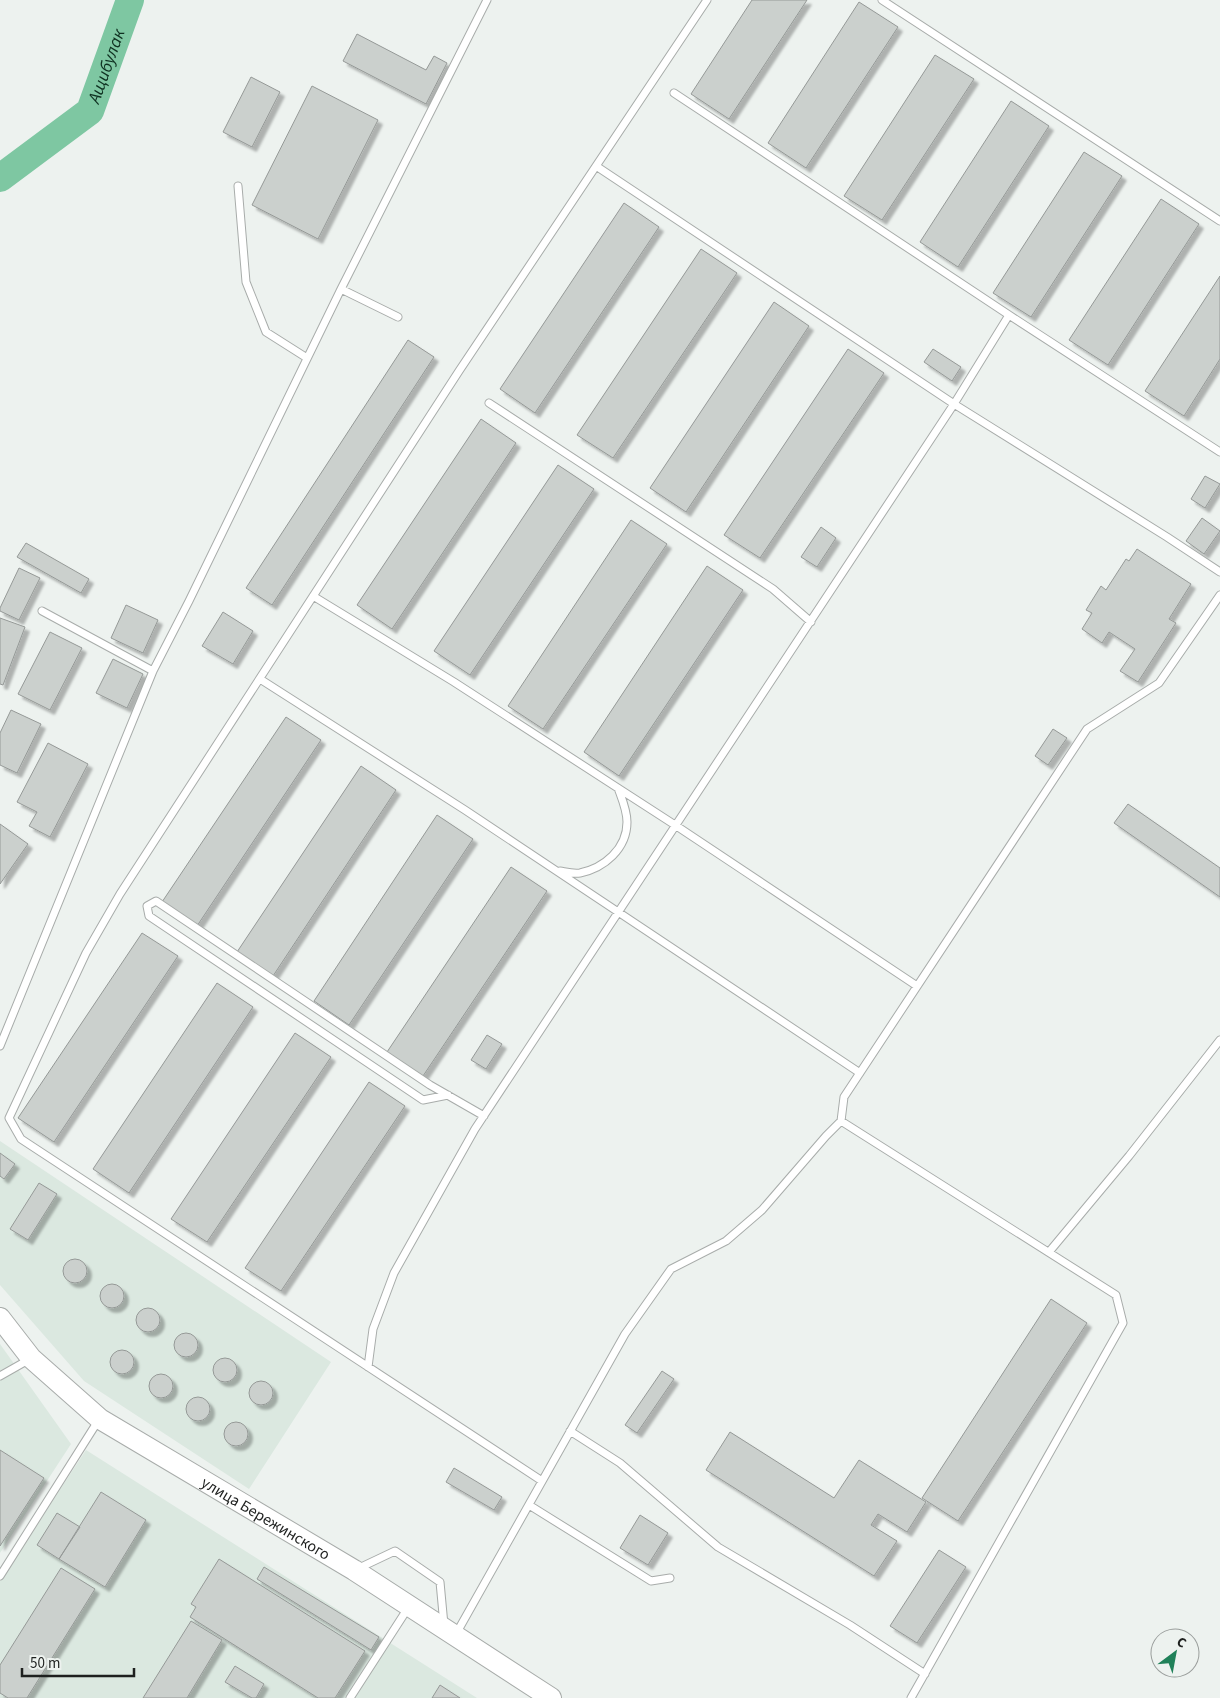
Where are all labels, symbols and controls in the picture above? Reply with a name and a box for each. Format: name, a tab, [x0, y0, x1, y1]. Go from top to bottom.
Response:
water label: Ащибулак	[81, 25, 132, 108]
street label: улица Бережинского	[197, 1472, 334, 1566]
north arrow	[1150, 1628, 1200, 1678]
text: С	[1173, 1632, 1190, 1653]
scale bar	[22, 1646, 135, 1678]
text: 50 m	[30, 1653, 60, 1674]

